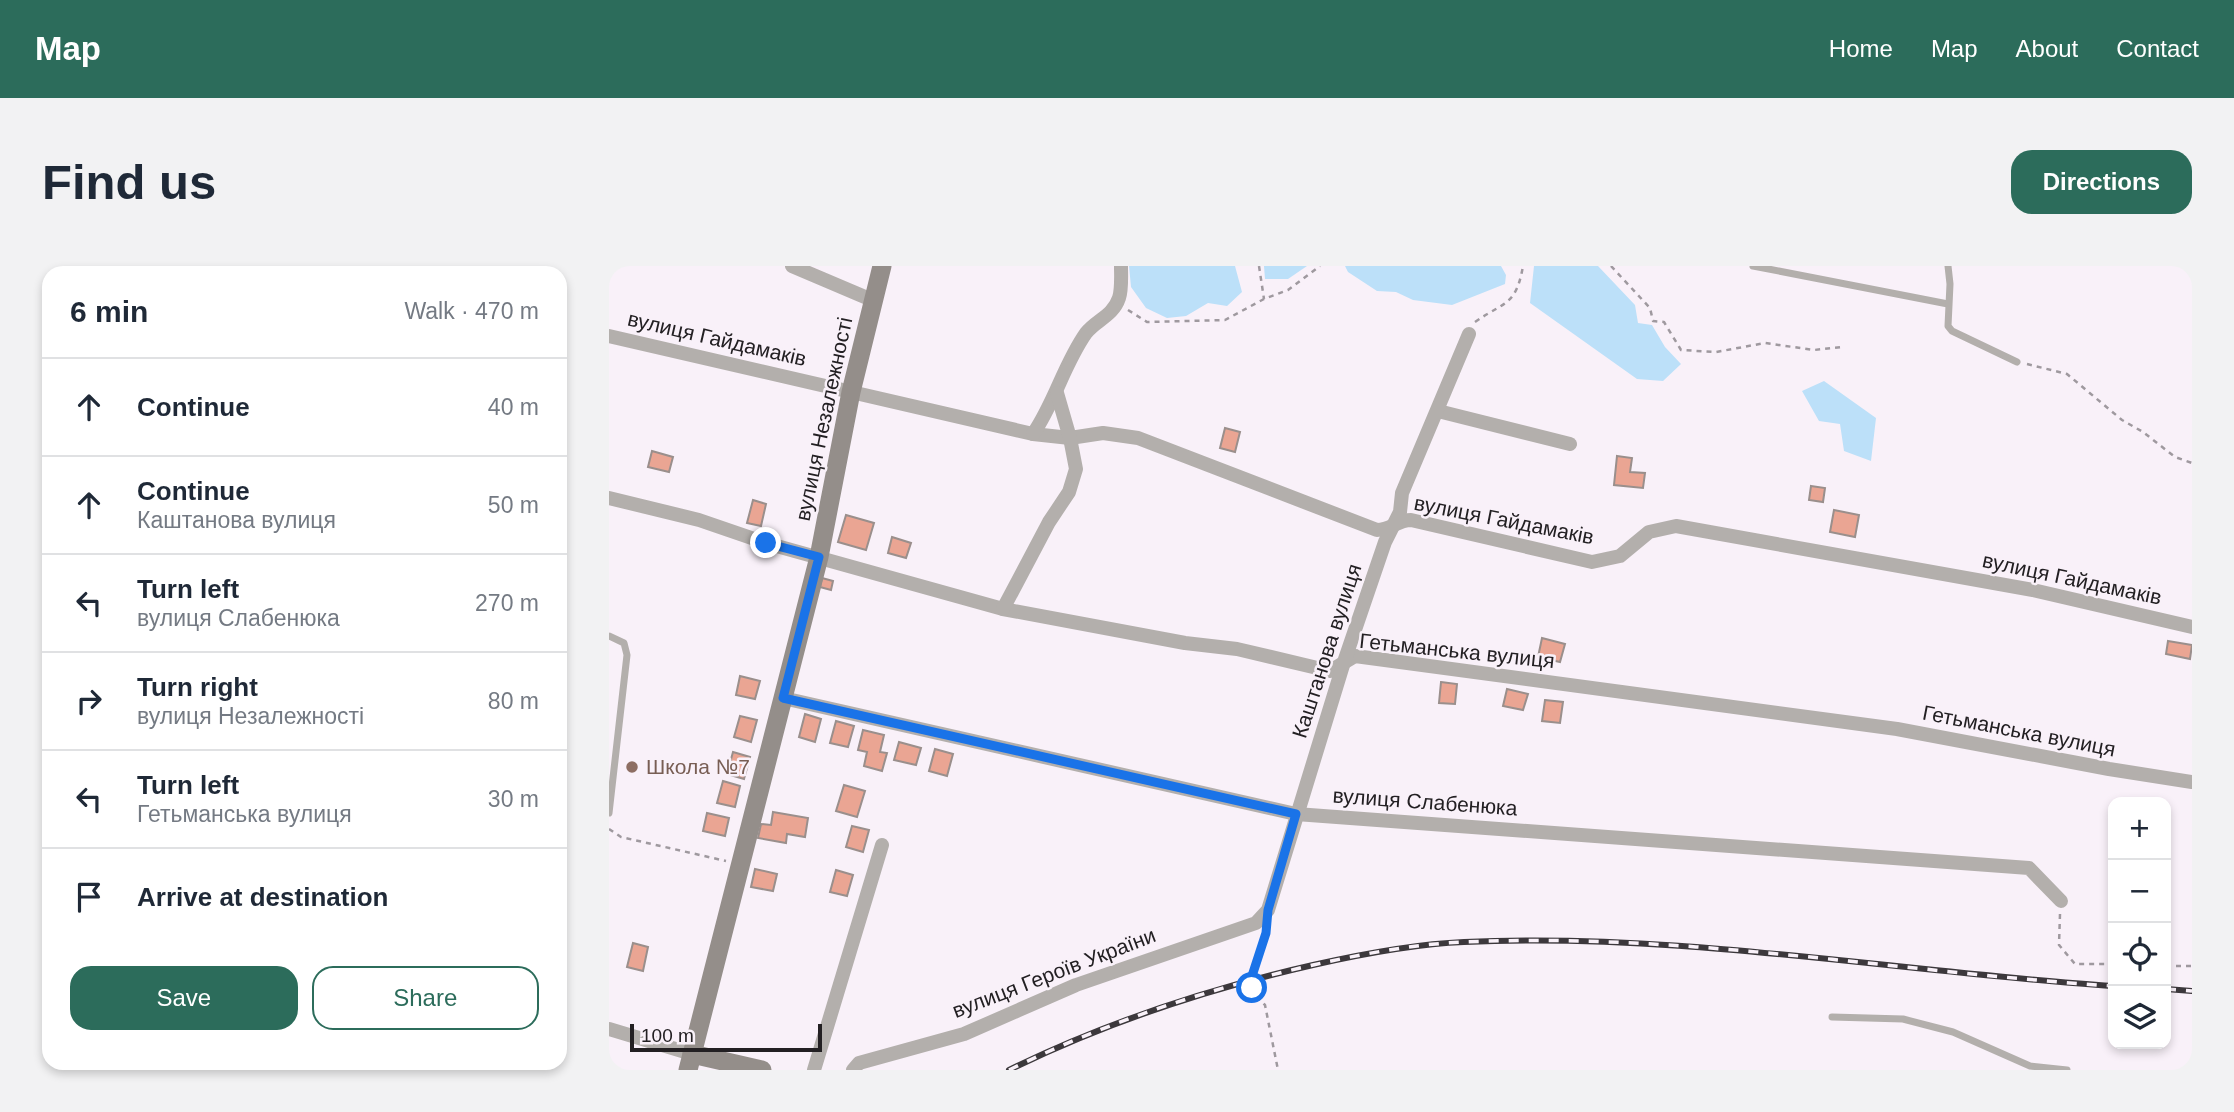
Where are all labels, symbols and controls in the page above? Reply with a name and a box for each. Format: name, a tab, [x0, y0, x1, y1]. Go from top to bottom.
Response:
text: Map	[35, 30, 101, 67]
text: Home	[1829, 35, 1893, 62]
text: Map	[1931, 35, 1978, 62]
text: About	[2016, 35, 2078, 62]
text: Contact	[2116, 35, 2199, 62]
button: Directions	[2011, 150, 2192, 214]
text: Find us	[42, 155, 216, 209]
text: 6 min	[70, 295, 148, 328]
text: Walk · 470 m	[404, 298, 539, 324]
street label: вулиця Гайдамаків	[626, 307, 809, 370]
street label: вулиця Незалежності	[791, 315, 856, 523]
icon: ahead	[70, 388, 108, 426]
text: Continue	[137, 392, 250, 422]
text: 40 m	[488, 394, 539, 420]
text: Continue	[137, 476, 250, 506]
icon: ahead	[70, 486, 108, 524]
street label: вулиця Гайдамаків	[1412, 491, 1596, 548]
text: 50 m	[488, 492, 539, 518]
text: Каштанова вулиця	[137, 507, 336, 533]
route end	[750, 527, 781, 558]
street label: вулиця Гайдамаків	[1980, 548, 2164, 609]
street label: Каштанова вулиця	[1288, 561, 1366, 741]
text: Turn left	[137, 574, 239, 604]
icon: left	[70, 584, 108, 622]
text: 270 m	[475, 590, 539, 616]
text: вулиця Слабенюка	[137, 605, 340, 631]
street label: Гетьманська вулиця	[1358, 629, 1556, 672]
text: Turn right	[137, 672, 258, 702]
icon: right	[70, 682, 108, 720]
text: 80 m	[488, 688, 539, 714]
street label: Гетьманська вулиця	[1921, 701, 2117, 760]
text: вулиця Незалежності	[137, 703, 364, 729]
place label: Школа №7	[646, 755, 750, 778]
marker: Школа №7	[624, 759, 640, 775]
text: Turn left	[137, 770, 239, 800]
icon: left	[70, 780, 108, 818]
street label: вулиця Слабенюка	[1332, 784, 1519, 819]
text: 30 m	[488, 786, 539, 812]
map controls	[2108, 797, 2171, 1049]
button: +	[2108, 797, 2171, 860]
text: Гетьманська вулиця	[137, 801, 352, 827]
button: −	[2108, 860, 2171, 923]
icon: arrive	[70, 878, 108, 916]
text: Arrive at destination	[137, 882, 388, 912]
street label: вулиця Героїв України	[949, 923, 1159, 1022]
button: locate	[2108, 923, 2171, 986]
button: Save	[70, 966, 298, 1030]
button: Share	[312, 966, 539, 1030]
route start	[1236, 972, 1267, 1003]
button: layers	[2108, 986, 2171, 1049]
scale bar	[630, 1021, 823, 1053]
text: 100 m	[641, 1025, 694, 1046]

